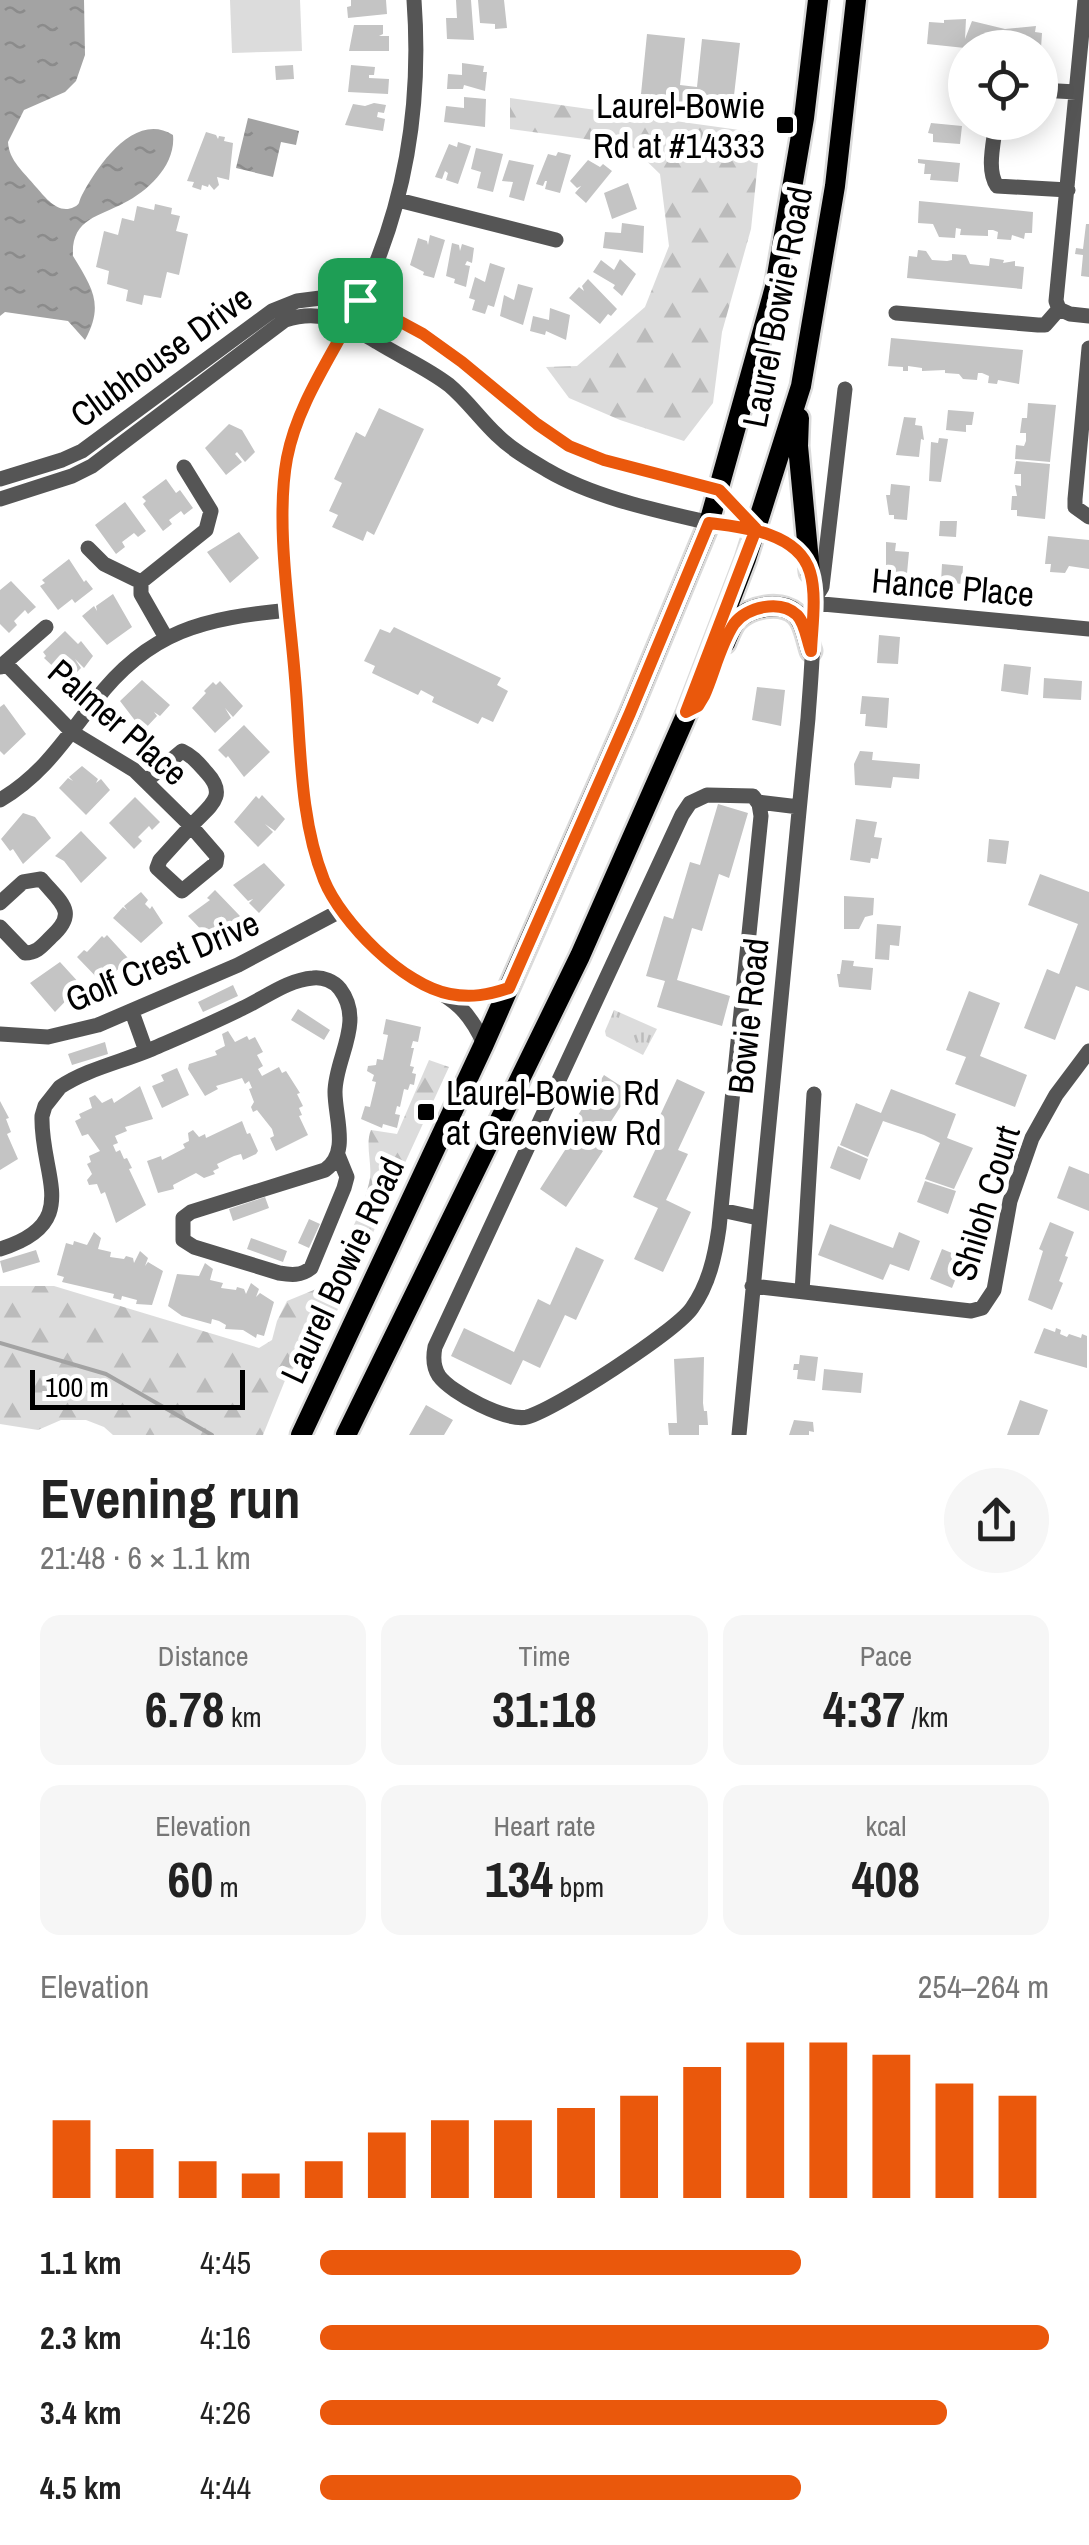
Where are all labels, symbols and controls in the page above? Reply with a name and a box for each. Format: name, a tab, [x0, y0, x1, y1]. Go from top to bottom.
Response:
map controls	[948, 30, 1058, 140]
button: locate	[948, 30, 1058, 140]
place label: Laurel-Bowie Rd at #14333	[593, 82, 765, 169]
marker: Laurel-Bowie Rd at #14333	[774, 114, 796, 136]
street label: Laurel Bowie Road	[731, 183, 823, 431]
pin	[318, 258, 403, 343]
icon: arrive	[333, 273, 388, 328]
street label: Clubhouse Drive	[61, 274, 261, 438]
street label: Hance Place	[870, 556, 1036, 618]
street label: Palmer Place	[38, 648, 198, 796]
street label: Golf Crest Drive	[58, 899, 266, 1023]
street label: Bowie Road	[716, 936, 780, 1096]
place label: Laurel-Bowie Rd at Greenview Rd	[446, 1069, 661, 1156]
marker: Laurel-Bowie Rd at Greenview Rd	[415, 1101, 437, 1123]
street label: Shiloh Court	[939, 1120, 1031, 1286]
street label: Laurel Bowie Road	[269, 1149, 415, 1391]
scale bar	[30, 1365, 245, 1410]
text: 100 m	[45, 1368, 109, 1406]
text: Evening run	[40, 1461, 301, 1535]
button: share	[944, 1468, 1049, 1573]
text: 21:48 · 6 × 1.1 km	[40, 1536, 251, 1579]
text: Distance	[158, 1637, 248, 1675]
text: Time	[519, 1637, 570, 1675]
text: Pace	[860, 1637, 912, 1675]
text: 6.78	[145, 1675, 225, 1743]
text: 31:18	[492, 1675, 597, 1743]
text: 4:37	[823, 1675, 905, 1743]
text: km	[225, 1698, 262, 1736]
text: /km	[905, 1698, 949, 1736]
text: Elevation	[155, 1807, 251, 1845]
text: Heart rate	[493, 1807, 596, 1845]
text: kcal	[865, 1807, 906, 1845]
text: 60	[168, 1845, 213, 1913]
text: 134	[485, 1845, 553, 1913]
text: 408	[852, 1845, 920, 1913]
text: m	[213, 1868, 239, 1906]
text: bpm	[553, 1868, 604, 1906]
text: Elevation	[40, 1965, 149, 2008]
text: 254–264 m	[918, 1965, 1049, 2008]
text: 1.1 km	[40, 2241, 122, 2284]
text: 4:45	[200, 2241, 251, 2284]
text: 2.3 km	[40, 2316, 122, 2359]
text: 4:16	[200, 2316, 251, 2359]
text: 3.4 km	[40, 2391, 122, 2434]
text: 4:26	[200, 2391, 251, 2434]
text: 4.5 km	[40, 2466, 122, 2509]
text: 4:44	[200, 2466, 251, 2509]

